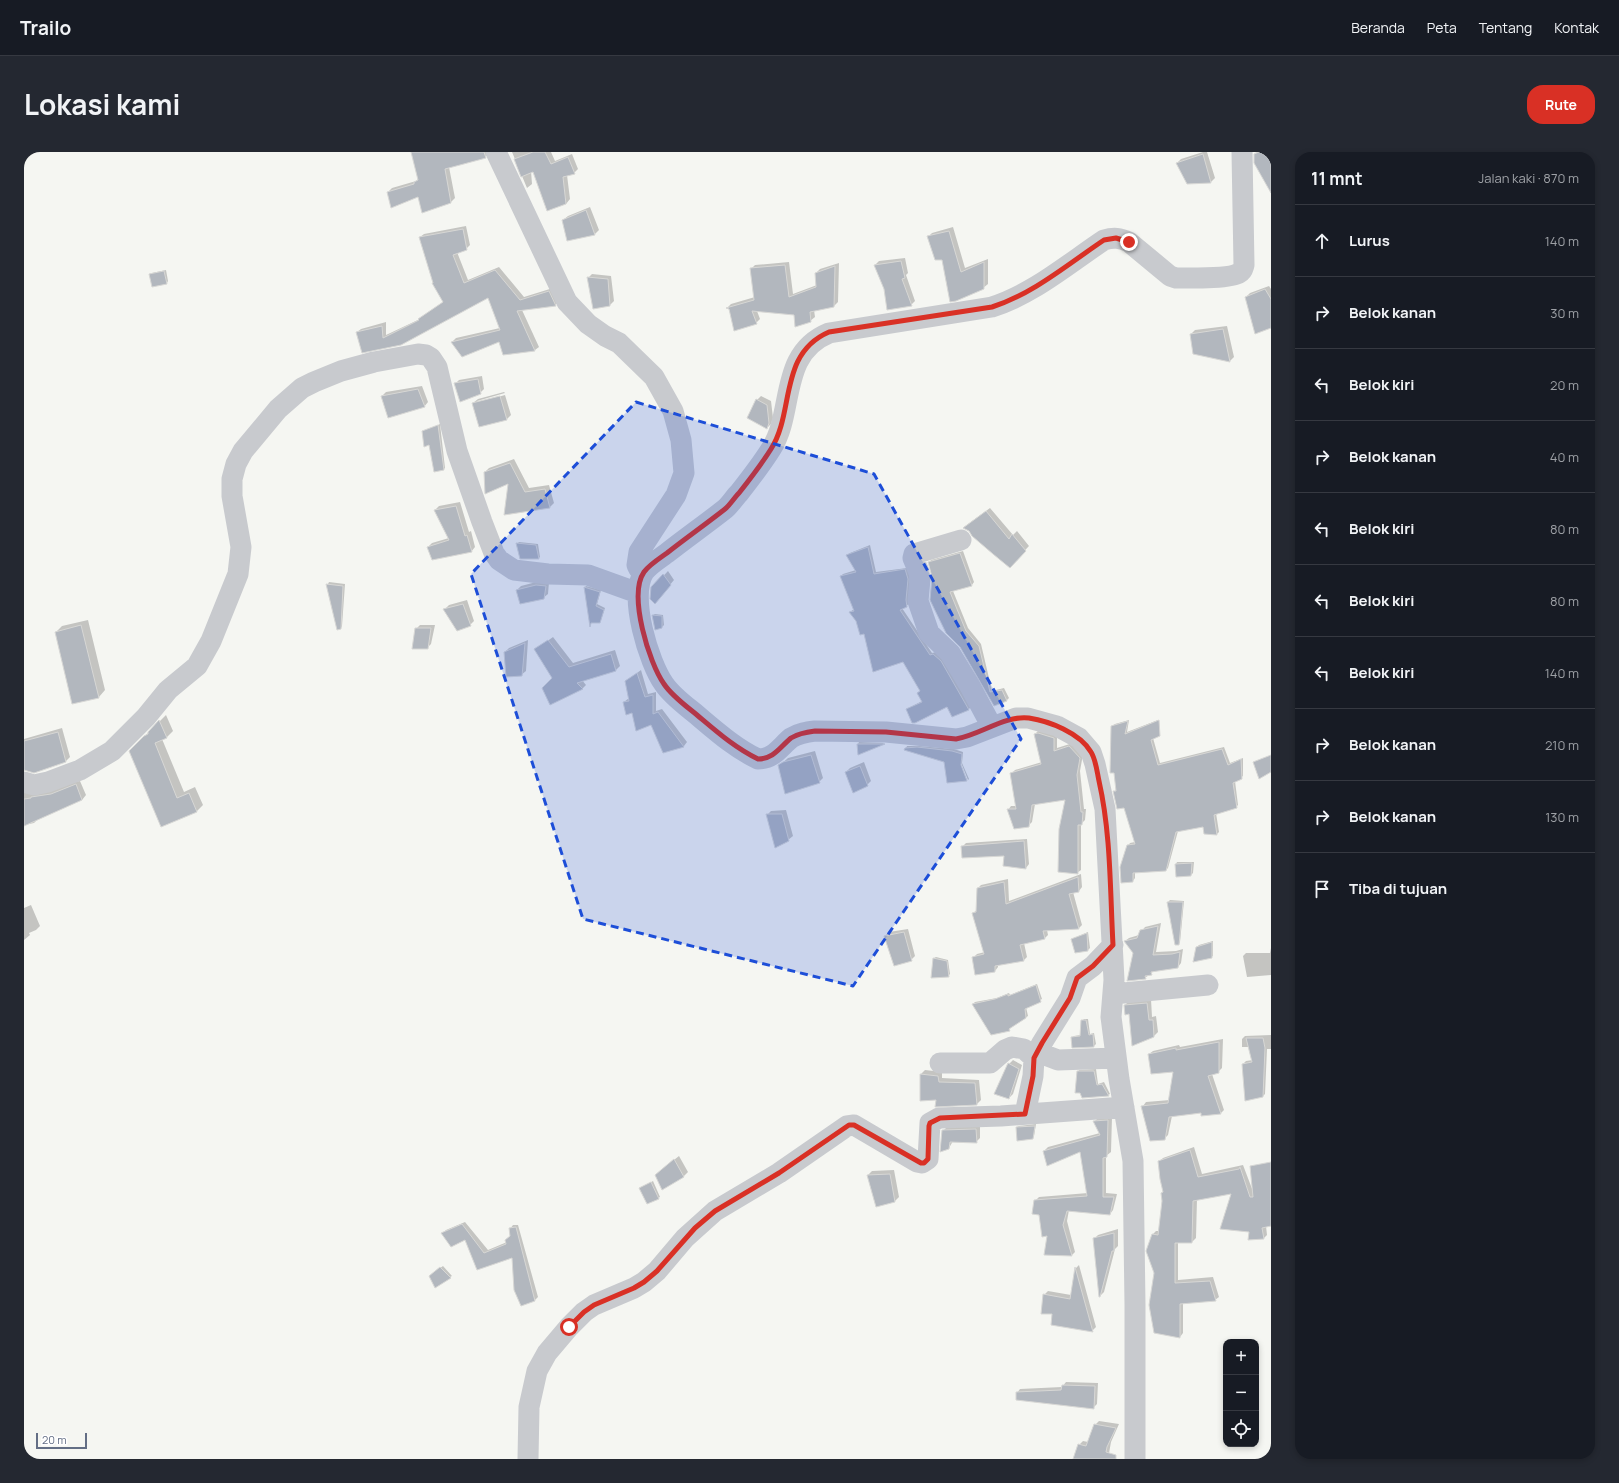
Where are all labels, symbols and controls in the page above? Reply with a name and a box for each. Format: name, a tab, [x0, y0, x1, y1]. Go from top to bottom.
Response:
text: Trailo	[20, 15, 71, 41]
text: Beranda	[1351, 18, 1405, 37]
text: Peta	[1427, 18, 1457, 37]
text: Tentang	[1479, 18, 1532, 37]
text: Kontak	[1554, 18, 1599, 37]
text: Lokasi kami	[24, 85, 180, 123]
button: Rute	[1527, 85, 1595, 124]
text: 11 mnt	[1311, 167, 1363, 190]
text: Jalan kaki · 870 m	[1478, 169, 1579, 187]
icon: ahead	[1311, 230, 1333, 252]
text: Lurus	[1349, 230, 1390, 251]
text: 140 m	[1545, 232, 1579, 250]
route end	[1120, 233, 1138, 251]
icon: right	[1311, 302, 1333, 324]
text: Belok kanan	[1349, 302, 1436, 323]
text: 30 m	[1550, 304, 1579, 322]
icon: left	[1311, 374, 1333, 396]
text: Belok kiri	[1349, 374, 1415, 395]
text: 20 m	[1550, 376, 1579, 394]
icon: right	[1311, 446, 1333, 468]
text: Belok kanan	[1349, 446, 1436, 467]
text: 40 m	[1550, 448, 1579, 466]
icon: left	[1311, 518, 1333, 540]
text: Belok kiri	[1349, 518, 1415, 539]
text: 80 m	[1550, 520, 1579, 538]
icon: left	[1311, 590, 1333, 612]
text: Belok kiri	[1349, 590, 1415, 611]
text: 80 m	[1550, 592, 1579, 610]
icon: left	[1311, 662, 1333, 684]
text: Belok kiri	[1349, 662, 1415, 683]
text: 140 m	[1545, 664, 1579, 682]
icon: right	[1311, 734, 1333, 756]
text: Belok kanan	[1349, 734, 1436, 755]
text: 210 m	[1545, 736, 1579, 754]
icon: right	[1311, 806, 1333, 828]
text: Belok kanan	[1349, 806, 1436, 827]
text: 130 m	[1545, 808, 1579, 826]
icon: arrive	[1311, 878, 1333, 900]
text: Tiba di tujuan	[1349, 878, 1447, 899]
route start	[560, 1318, 578, 1336]
map controls	[1223, 1339, 1259, 1447]
button: +	[1223, 1339, 1259, 1375]
button: −	[1223, 1375, 1259, 1411]
button: locate	[1223, 1411, 1259, 1447]
scale bar	[36, 1431, 87, 1450]
text: 20 m	[42, 1432, 67, 1447]

